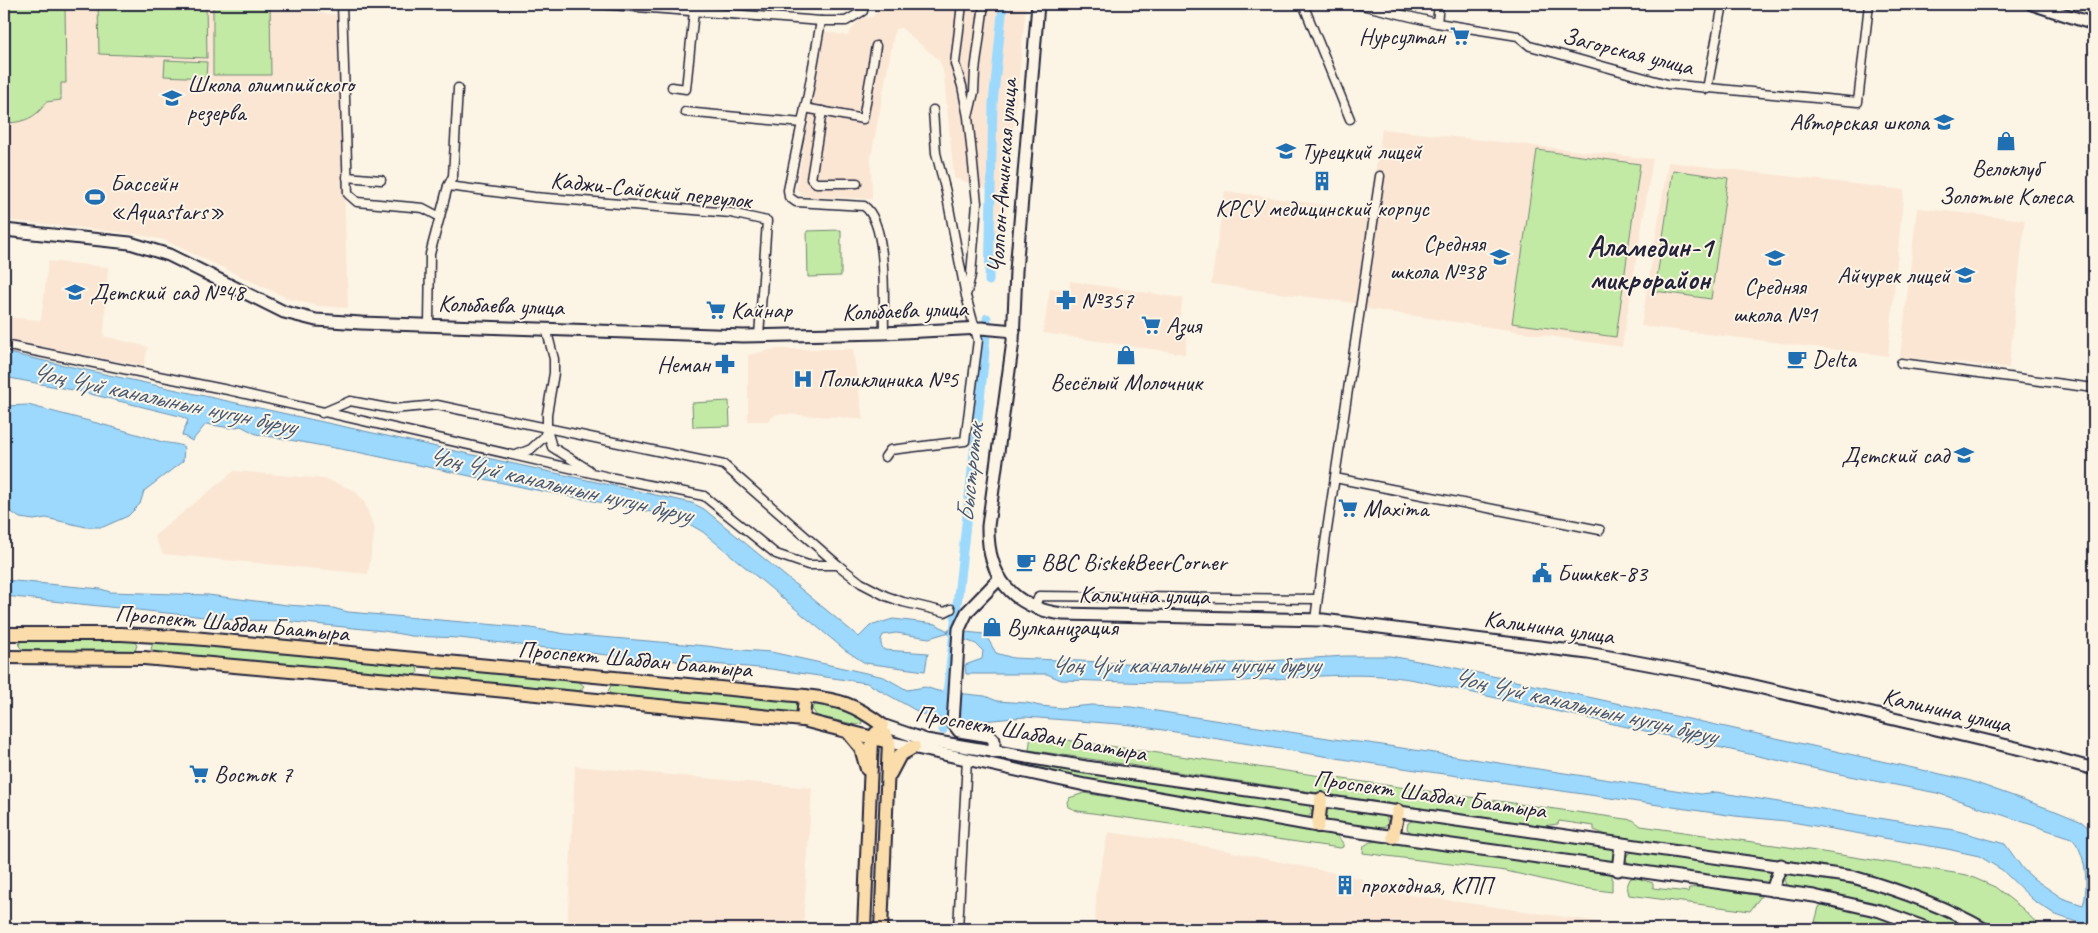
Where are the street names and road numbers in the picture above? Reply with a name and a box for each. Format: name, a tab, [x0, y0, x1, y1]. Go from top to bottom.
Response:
street label: Загорская улица	[1559, 20, 1698, 82]
street label: Чолпон-Атинская улица	[980, 76, 1024, 274]
street label: Каджи-Сайский переулок	[549, 165, 755, 216]
street label: Кольбаева улица	[438, 288, 566, 322]
street label: Кольбаева улица	[842, 293, 970, 327]
street label: Калинина улица	[1078, 579, 1211, 611]
street label: Проспект Шабдан Баатыра	[114, 598, 352, 648]
street label: Калинина улица	[1482, 603, 1617, 651]
street label: Проспект Шабдан Баатыра	[517, 634, 755, 684]
street label: Калинина улица	[1880, 681, 2015, 740]
street label: Проспект Шабдан Баатыра	[913, 698, 1151, 768]
street label: Проспект Шабдан Баатыра	[1312, 763, 1550, 825]

